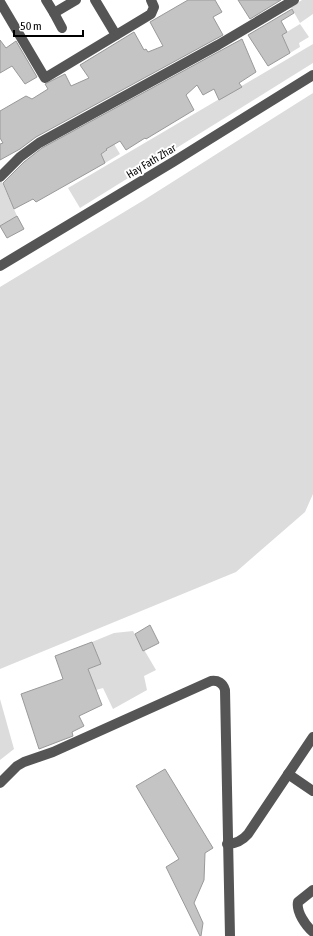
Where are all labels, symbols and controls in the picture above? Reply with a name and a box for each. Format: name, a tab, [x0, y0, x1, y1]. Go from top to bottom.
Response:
scale bar	[14, 12, 83, 38]
text: 50 m	[20, 19, 42, 33]
street label: Hay Fath Zhar	[124, 141, 179, 180]

